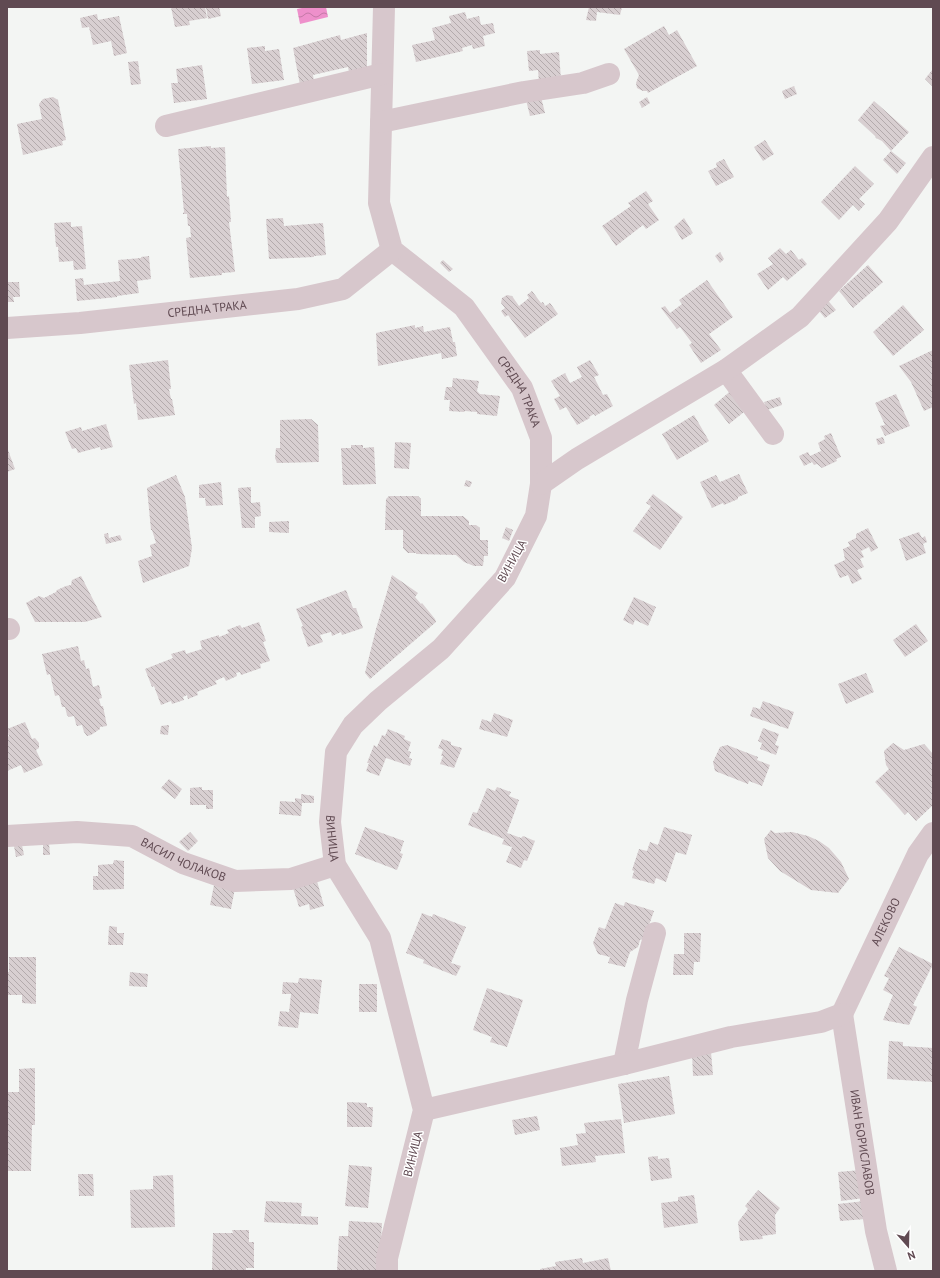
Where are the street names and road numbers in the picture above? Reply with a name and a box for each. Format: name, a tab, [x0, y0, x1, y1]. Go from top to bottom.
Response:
street label: СРЕДНА ТРАКА	[167, 297, 247, 320]
street label: СРЕДНА ТРАКА	[494, 352, 544, 429]
street label: ВИНИЦА	[494, 537, 529, 585]
street label: ВИНИЦА	[323, 814, 343, 862]
street label: ВАСИЛ ЧОЛАКОВ	[138, 834, 228, 884]
street label: АЛЕКОВО	[868, 895, 903, 948]
street label: ИВАН БОРИСЛАВОВ	[847, 1088, 878, 1196]
street label: ВИНИЦА	[400, 1129, 425, 1178]

